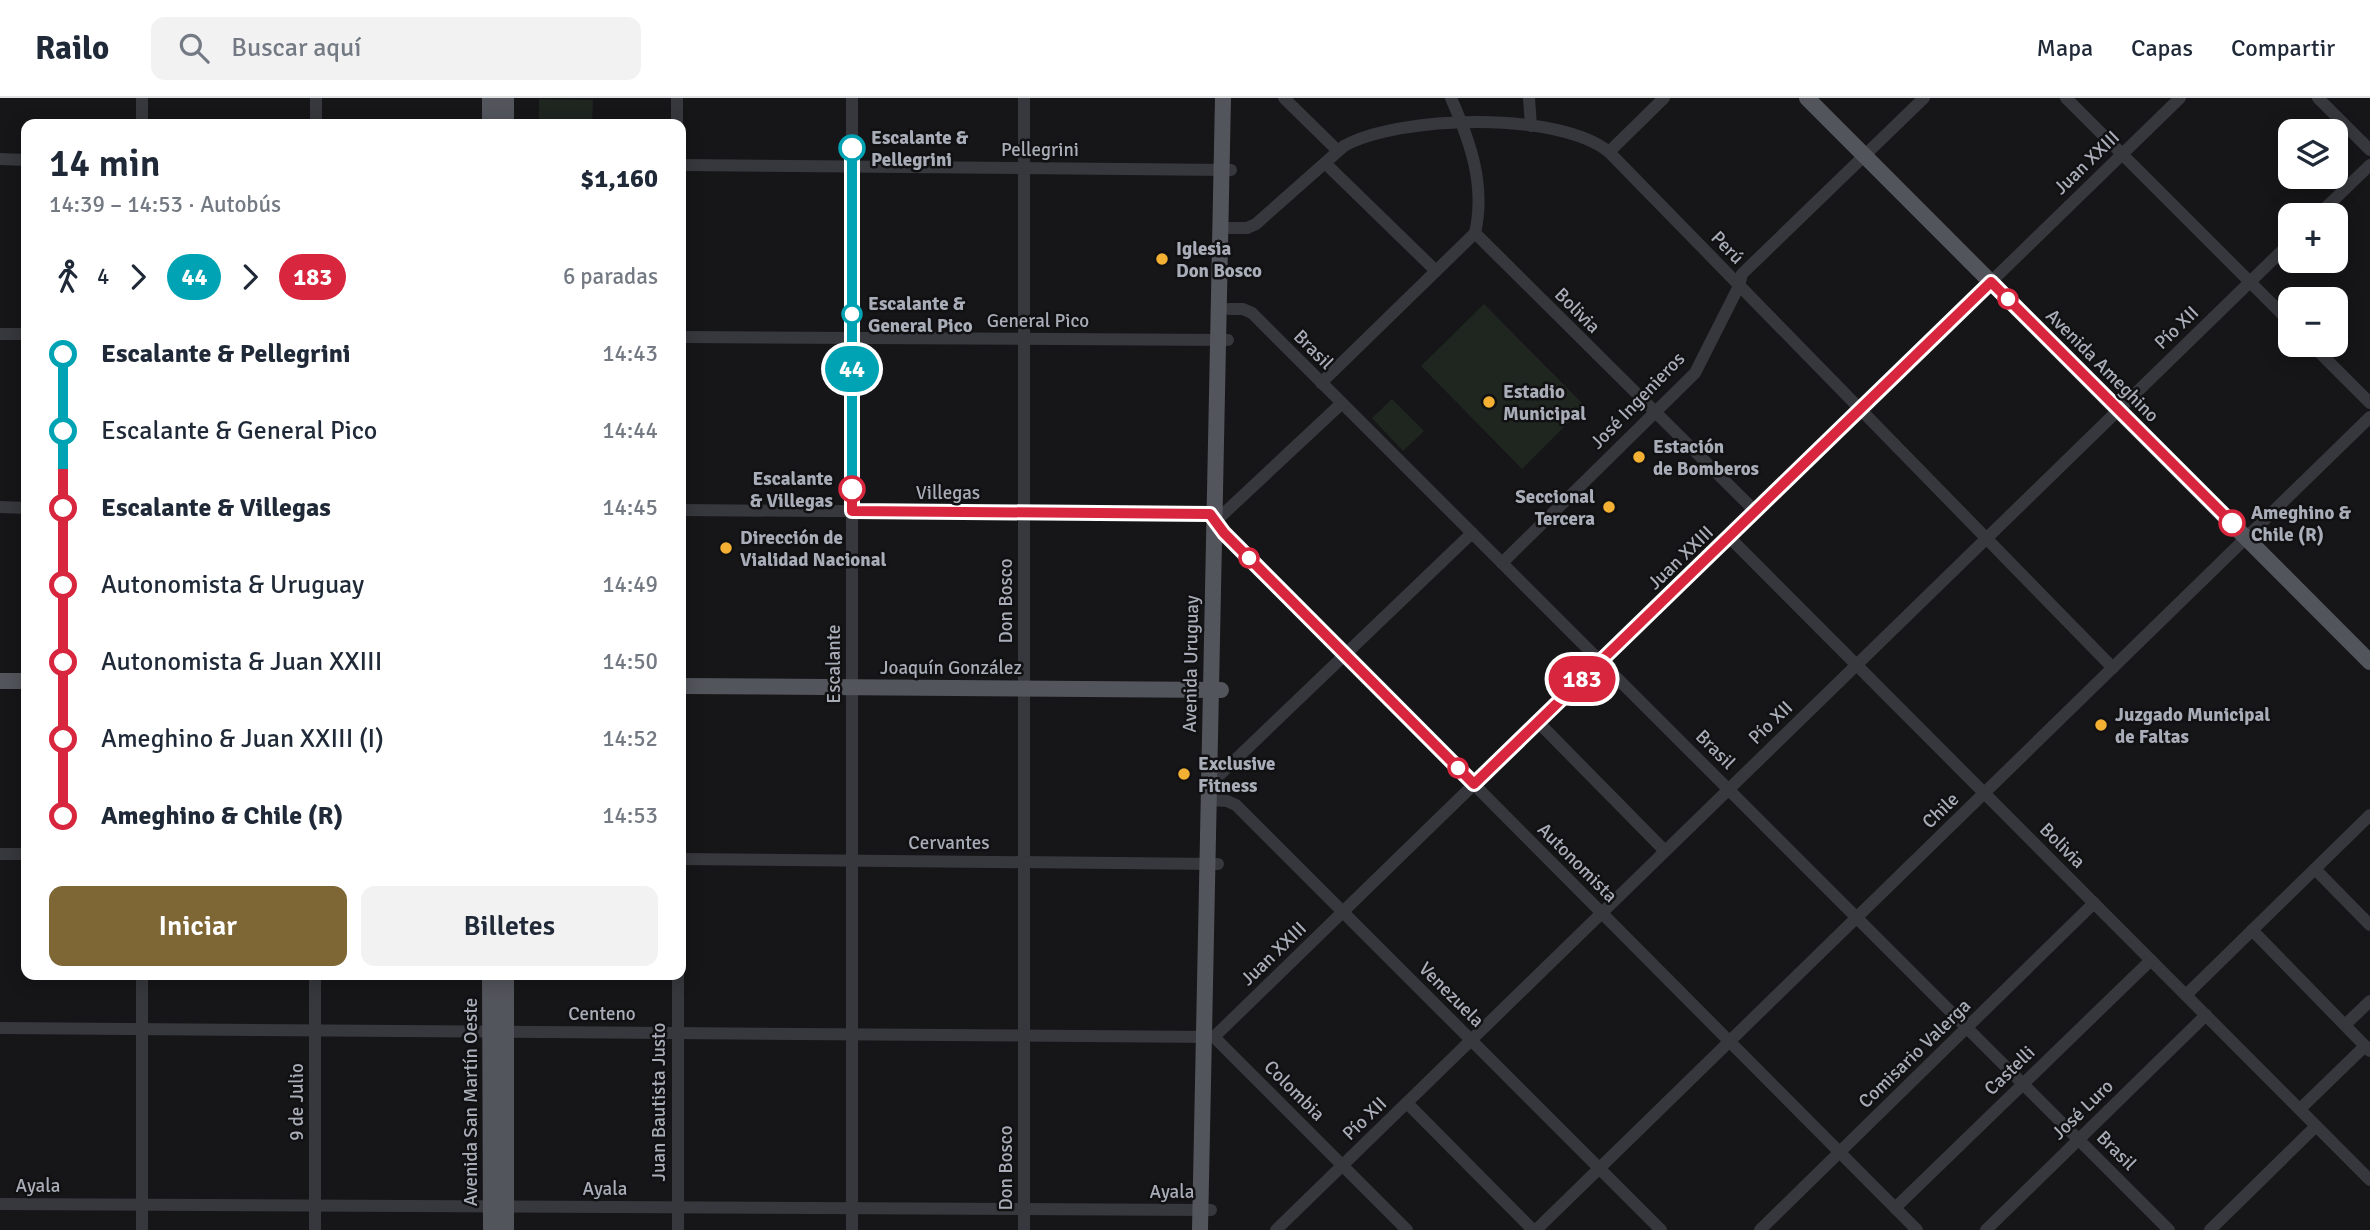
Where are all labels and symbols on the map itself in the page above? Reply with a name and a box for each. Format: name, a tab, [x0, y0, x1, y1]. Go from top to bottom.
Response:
place label: Escalante & Pellegrini	[871, 126, 969, 172]
street label: Juan XXIII	[2049, 126, 2125, 200]
marker: Escalante & Pellegrini	[839, 135, 865, 161]
street label: Pellegrini	[1001, 138, 1079, 162]
street label: Perú	[1706, 226, 1749, 269]
place label: Iglesia Don Bosco	[1176, 237, 1262, 283]
marker: Iglesia Don Bosco	[1154, 251, 1170, 267]
street label: Bolivia	[1549, 283, 1605, 339]
unlabelled marker	[1998, 289, 2018, 309]
place label: Escalante & General Pico	[868, 292, 973, 338]
street label: Pío XII	[2150, 301, 2204, 355]
marker: Escalante & General Pico	[842, 304, 862, 324]
street label: Avenida Ameghino	[2041, 304, 2164, 428]
street label: General Pico	[987, 309, 1089, 333]
street label: Brasil	[1288, 325, 1338, 375]
line badge: 44	[820, 346, 884, 392]
street label: José Ingenieros	[1585, 347, 1690, 454]
place label: Estadio Municipal	[1503, 380, 1586, 426]
marker: Estadio Municipal	[1481, 394, 1497, 410]
place label: Estación de Bomberos	[1653, 435, 1759, 481]
marker: Estación de Bomberos	[1631, 449, 1647, 465]
place label: Escalante & Villegas	[750, 467, 833, 513]
marker: Escalante & Villegas	[839, 476, 865, 502]
street label: Villegas	[916, 481, 980, 505]
place label: Seccional Tercera	[1515, 485, 1595, 531]
marker: Seccional Tercera	[1601, 499, 1617, 515]
place label: Ameghino & Chile (R)	[2251, 501, 2352, 547]
marker: Ameghino & Chile (R)	[2219, 510, 2245, 536]
street label: Juan XXIII	[1643, 521, 1719, 595]
place label: Dirección de Vialidad Nacional	[740, 526, 886, 572]
marker: Dirección de Vialidad Nacional	[718, 540, 734, 556]
unlabelled marker	[1239, 548, 1259, 568]
street label: Don Bosco	[994, 558, 1018, 644]
street label: Avenida Uruguay	[1178, 595, 1204, 733]
street label: Escalante	[822, 624, 846, 704]
street label: Joaquín González	[880, 656, 1022, 680]
line badge: 183	[1542, 656, 1622, 702]
street label: Pío XII	[1744, 696, 1798, 750]
place label: Juzgado Municipal de Faltas	[2115, 703, 2270, 749]
marker: Juzgado Municipal de Faltas	[2093, 717, 2109, 733]
street label: Brasil	[1690, 725, 1740, 775]
place label: Exclusive Fitness	[1198, 752, 1275, 798]
unlabelled marker	[1448, 758, 1468, 778]
marker: Exclusive Fitness	[1176, 766, 1192, 782]
street label: Chile	[1917, 788, 1964, 834]
street label: Autonomista	[1532, 818, 1622, 908]
street label: Bolivia	[2034, 818, 2090, 874]
street label: Cervantes	[908, 831, 990, 855]
street label: Juan XXIII	[1236, 917, 1312, 991]
street label: Venezuela	[1413, 957, 1489, 1033]
street label: Comisario Valerga	[1853, 994, 1976, 1113]
street label: Avenida San Martín Oeste	[459, 998, 483, 1206]
street label: Centeno	[568, 1002, 636, 1026]
street label: Juan Bautista Justo	[647, 1022, 671, 1181]
street label: Castelli	[1979, 1041, 2040, 1101]
street label: Colombia	[1259, 1055, 1330, 1126]
street label: 9 de Julio	[285, 1063, 309, 1141]
street label: José Luro	[2047, 1074, 2119, 1145]
street label: Pío XII	[1338, 1092, 1392, 1146]
street label: Don Bosco	[994, 1125, 1018, 1211]
street label: Brasil	[2091, 1126, 2141, 1176]
street label: Ayala	[16, 1174, 60, 1198]
street label: Ayala	[583, 1177, 627, 1201]
street label: Ayala	[1150, 1180, 1194, 1204]

